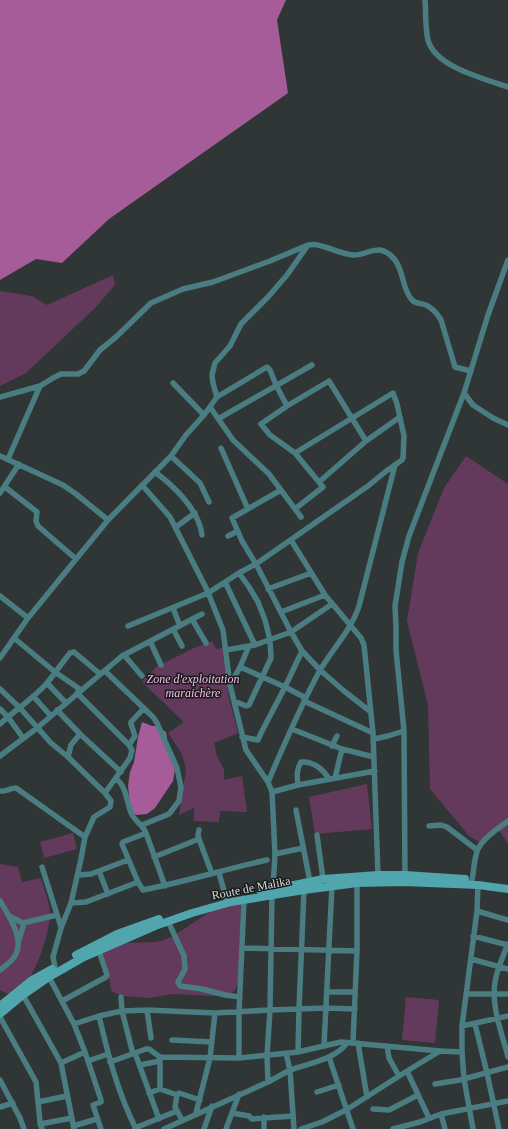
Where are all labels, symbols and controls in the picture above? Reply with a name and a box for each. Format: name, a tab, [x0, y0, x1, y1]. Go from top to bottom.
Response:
park label: Zone d'exploitation maraichère	[147, 672, 239, 700]
street label: Route de Malika	[210, 873, 292, 903]

